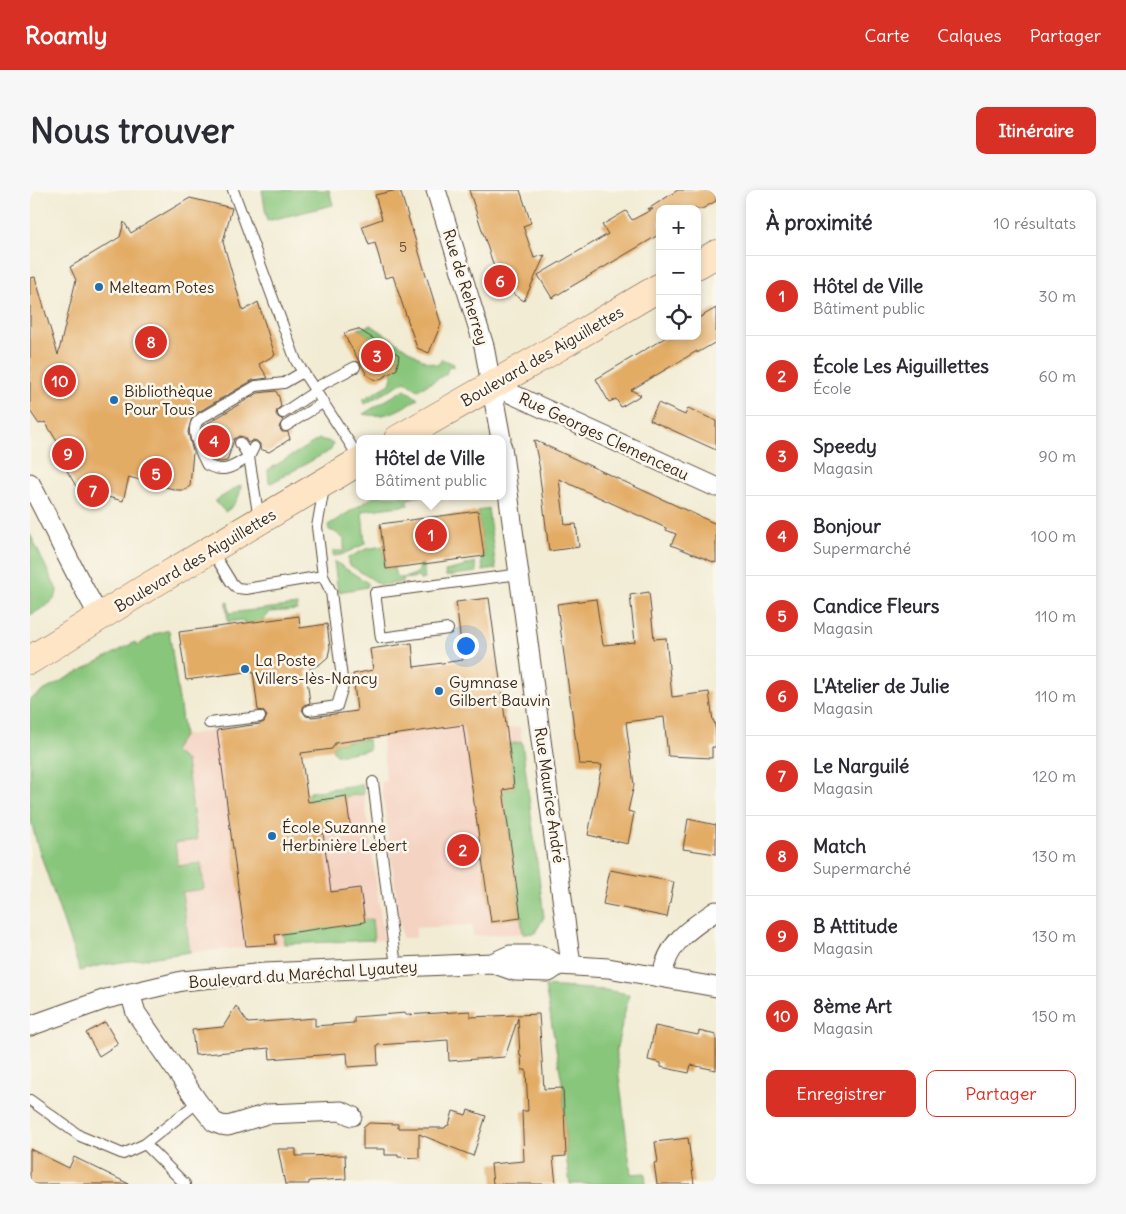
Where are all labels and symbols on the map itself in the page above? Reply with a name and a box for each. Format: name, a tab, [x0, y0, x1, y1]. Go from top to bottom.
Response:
street label: Rue de Reherrey	[439, 227, 493, 347]
house number: 5	[399, 238, 407, 256]
pin: 6	[484, 262, 516, 300]
place label: Melteam Potes	[109, 277, 214, 297]
marker: Melteam Potes	[93, 281, 105, 293]
street label: Boulevard des Aiguillettes	[457, 301, 627, 411]
pin: 8	[135, 323, 167, 361]
pin: 3	[361, 337, 393, 375]
pin: 10	[44, 362, 76, 400]
place label: Bibliothèque Pour Tous	[124, 381, 213, 419]
street label: Rue Georges Clemenceau	[516, 388, 692, 484]
marker: Bibliothèque Pour Tous	[108, 394, 120, 406]
pin: 4	[198, 422, 230, 460]
pin: 9	[52, 435, 84, 473]
pin: 5	[140, 455, 172, 493]
pin: 7	[77, 472, 109, 510]
street label: Boulevard des Aiguillettes	[111, 504, 279, 616]
pin: 1	[415, 516, 447, 554]
your location	[453, 633, 479, 659]
place label: La Poste Villers-lès-Nancy	[255, 650, 378, 688]
marker: La Poste Villers-lès-Nancy	[239, 663, 251, 675]
place label: Gymnase Gilbert Bauvin	[449, 672, 550, 710]
marker: Gymnase Gilbert Bauvin	[433, 685, 445, 697]
street label: Rue Maurice André	[531, 726, 569, 864]
place label: École Suzanne Herbinière Lebert	[282, 817, 408, 855]
marker: École Suzanne Herbinière Lebert	[266, 830, 278, 842]
pin: 2	[447, 831, 479, 869]
street label: Boulevard du Maréchal Lyautey	[188, 956, 418, 992]

